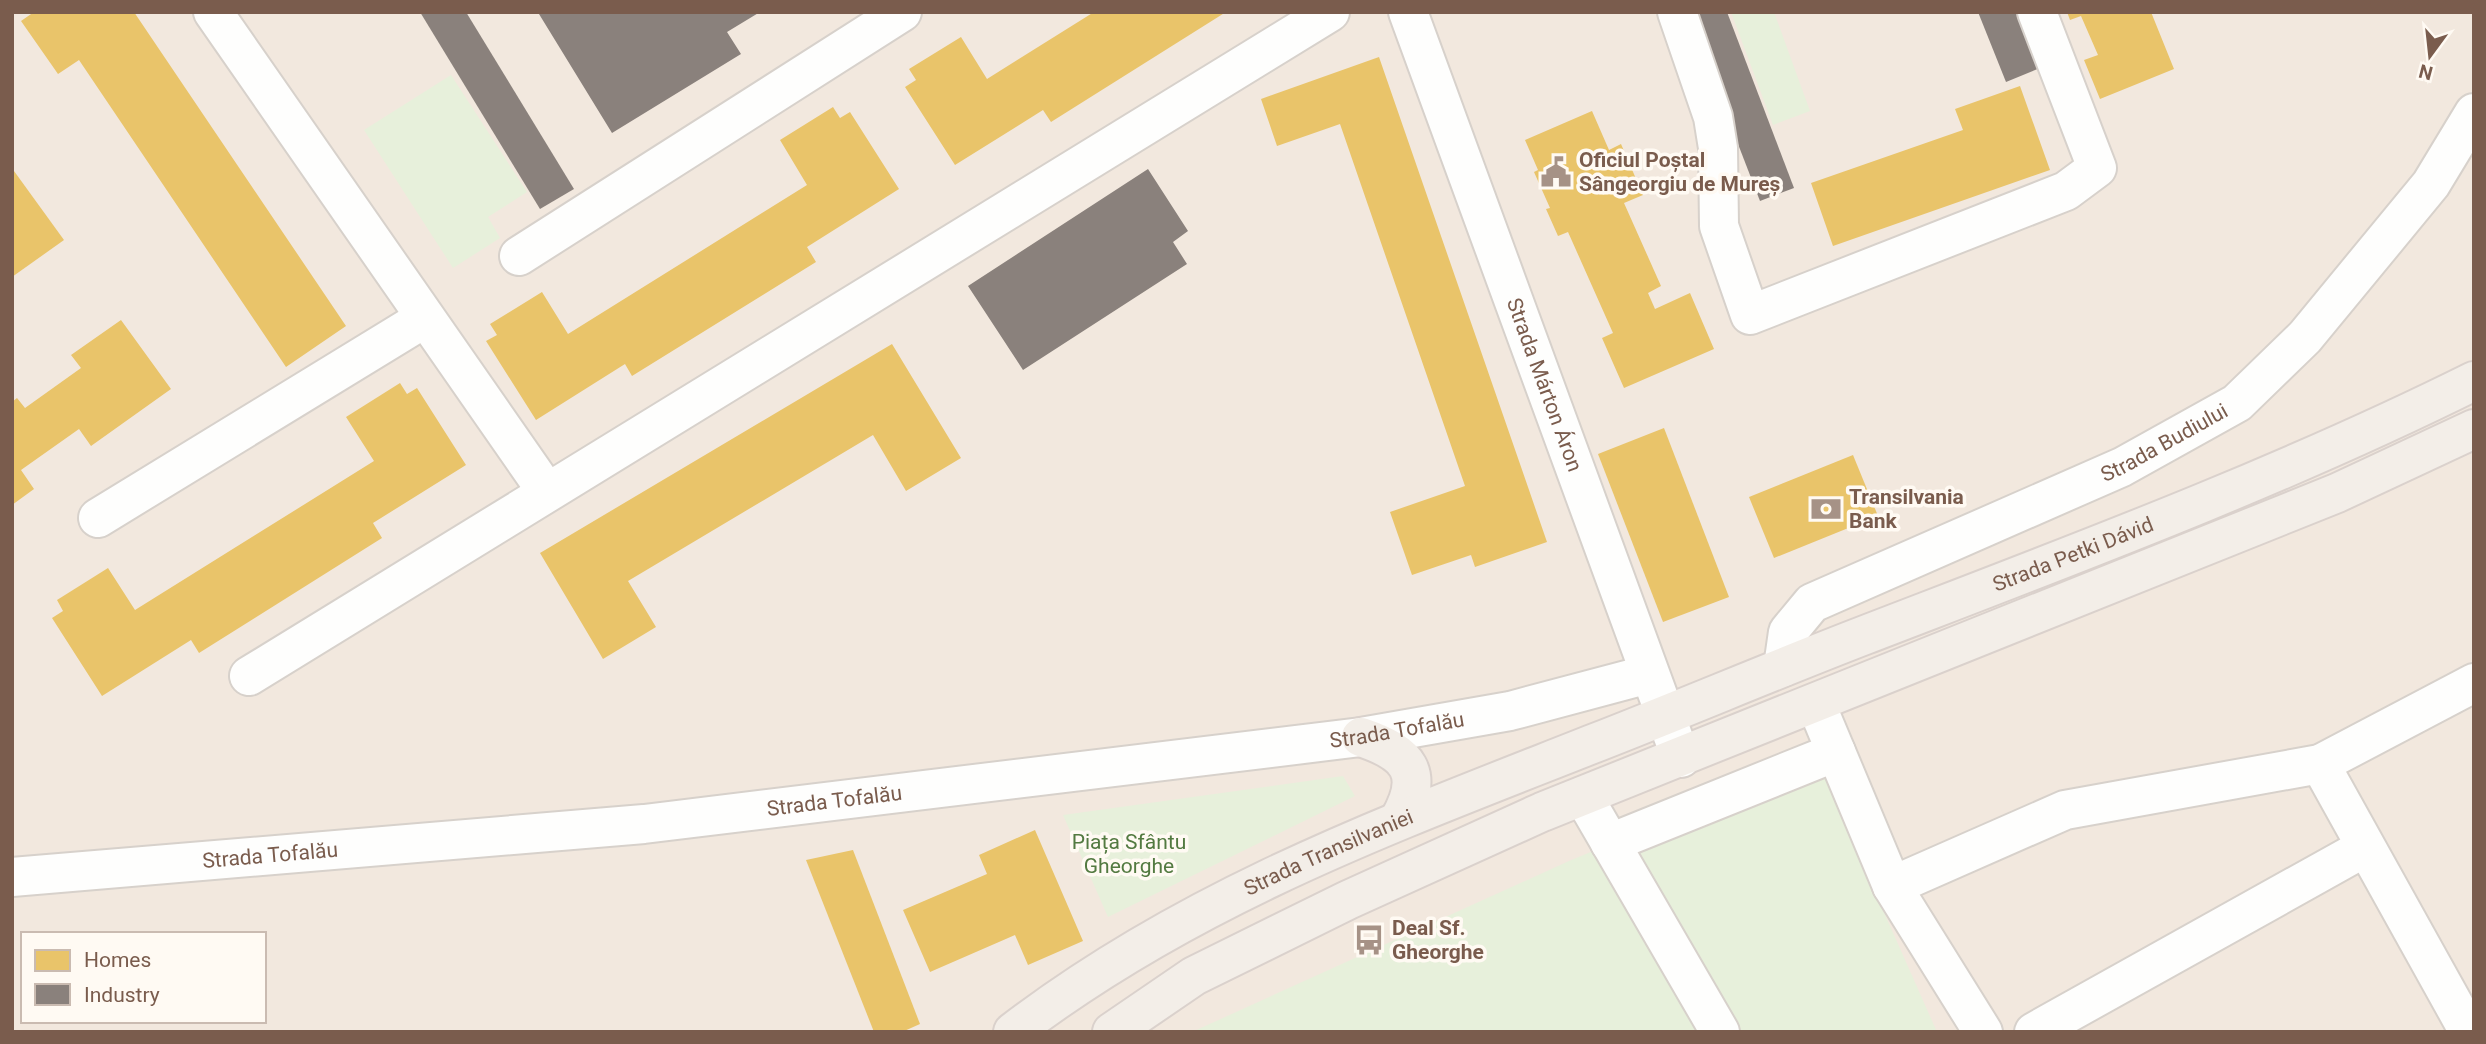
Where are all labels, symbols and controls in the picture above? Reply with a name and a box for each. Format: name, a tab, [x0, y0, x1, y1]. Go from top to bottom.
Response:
north arrow	[2395, 21, 2465, 91]
text: N	[2416, 59, 2435, 85]
place label: Oficiul Poștal Sângeorgiu de Mureș	[1579, 148, 1781, 197]
public building icon: Oficiul Poștal Sângeorgiu de Mureș	[1539, 155, 1573, 189]
street label: Strada Márton Áron	[1502, 295, 1587, 475]
street label: Strada Budiului	[2097, 399, 2232, 487]
place label: Transilvania Bank	[1849, 485, 1964, 533]
bank icon: Transilvania Bank	[1809, 492, 1843, 526]
street label: Strada Petki Dávid	[1989, 512, 2157, 597]
street label: Strada Tofalău	[1328, 707, 1466, 753]
street label: Strada Tofalău	[765, 781, 903, 821]
street label: Strada Transilvaniei	[1240, 805, 1417, 901]
park label: Piața Sfântu Gheorghe	[1072, 830, 1186, 878]
street label: Strada Tofalău	[201, 838, 339, 873]
place label: Deal Sf. Gheorghe	[1392, 916, 1484, 964]
bus stop icon: Deal Sf. Gheorghe	[1352, 923, 1386, 957]
legend	[21, 932, 266, 1023]
text: Homes	[84, 948, 151, 972]
text: Industry	[84, 983, 160, 1007]

